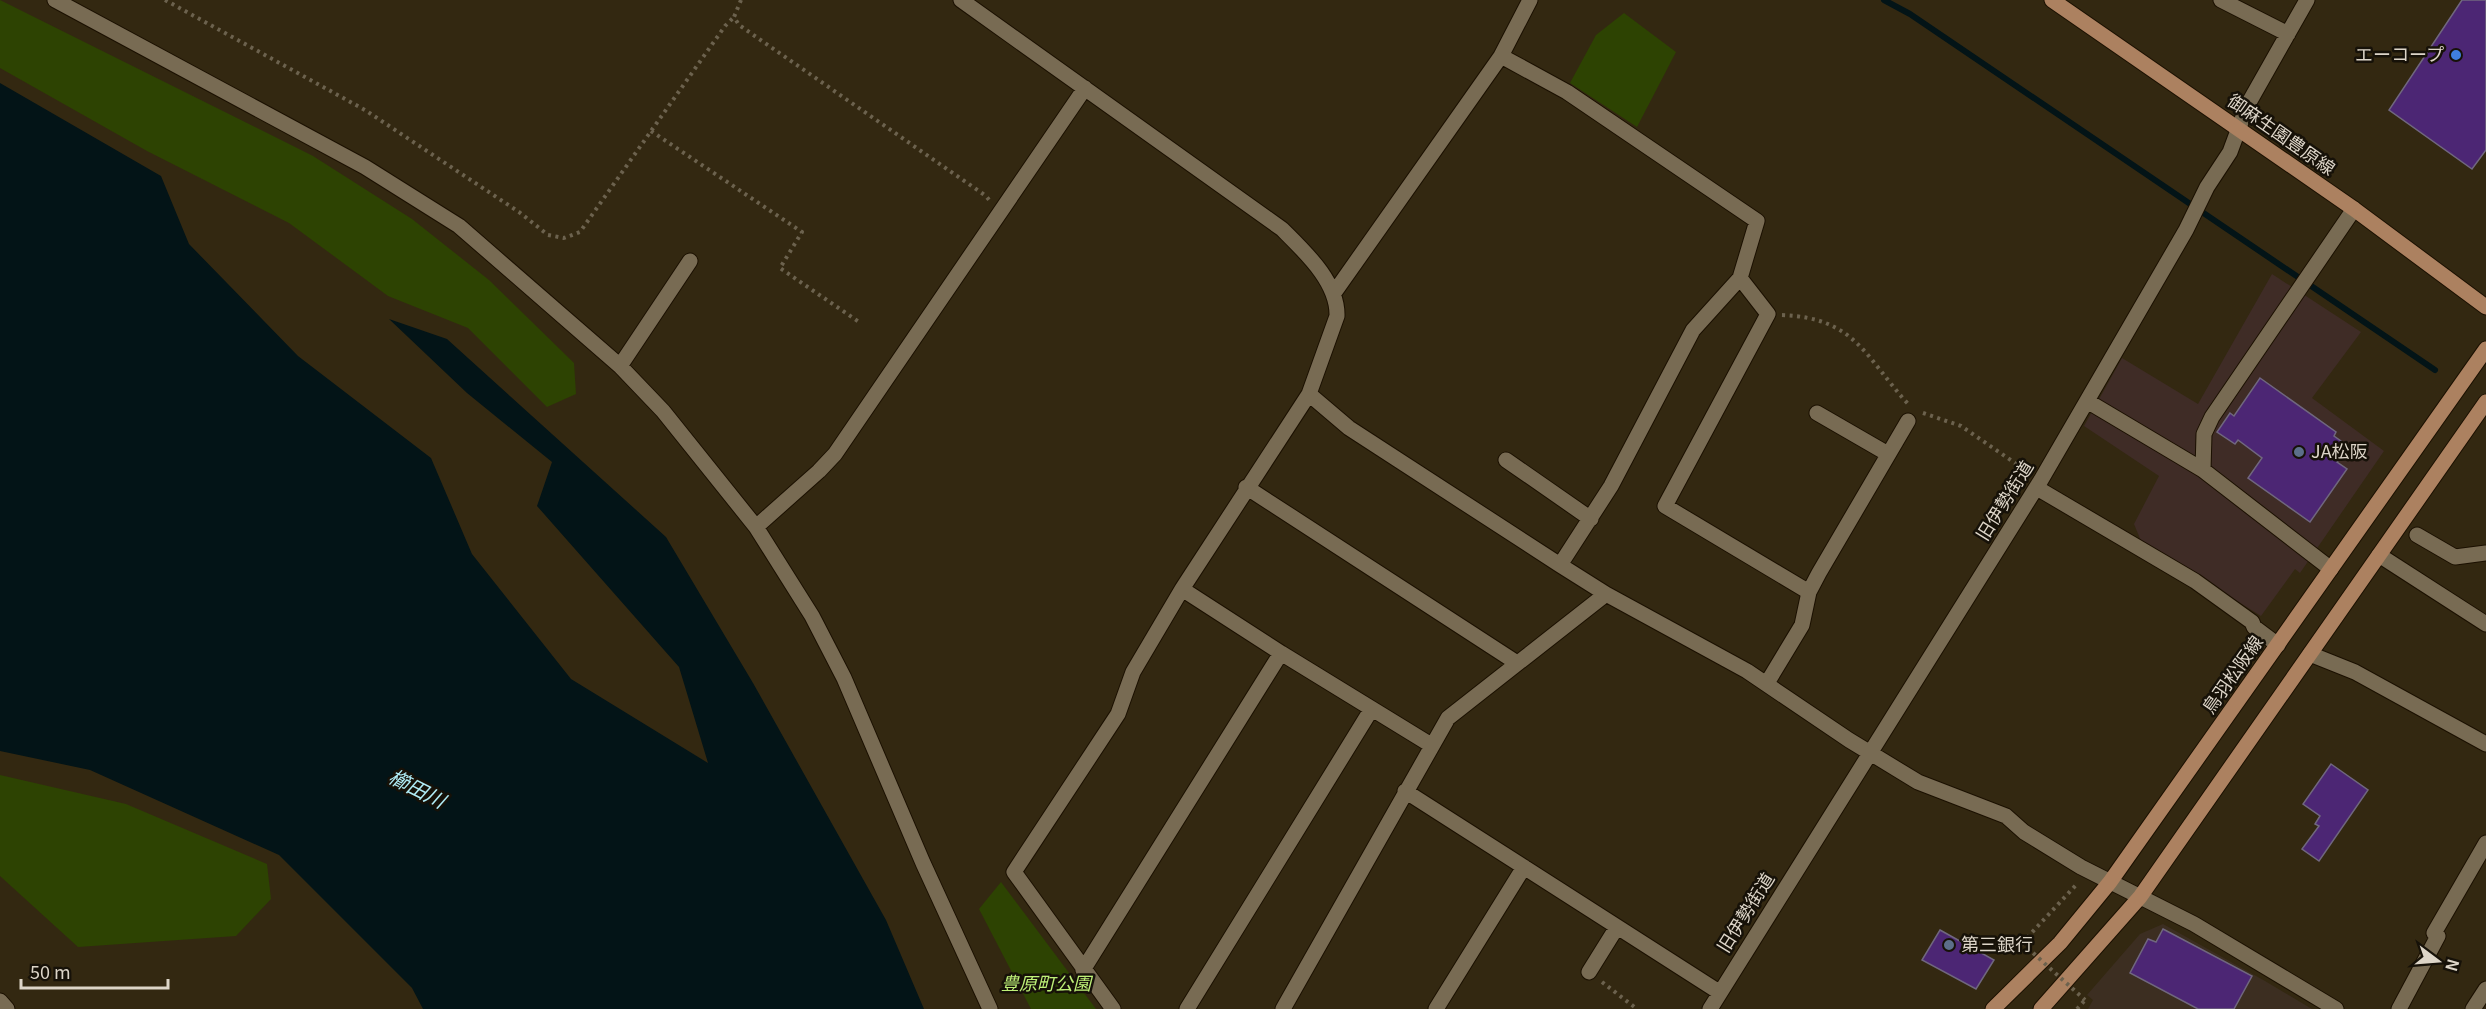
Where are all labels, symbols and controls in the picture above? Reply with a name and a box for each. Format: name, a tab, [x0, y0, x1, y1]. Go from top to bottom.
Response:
place label: エーコープ	[2355, 40, 2444, 66]
marker: エーコープ	[2449, 48, 2463, 62]
street label: 御麻生園豊原線	[2223, 87, 2341, 180]
place label: JA松阪	[2311, 437, 2368, 463]
marker: JA松阪	[2292, 445, 2306, 459]
street label: 旧伊勢街道	[1968, 455, 2038, 545]
street label: 鳥羽松阪線	[2195, 630, 2268, 718]
water label: 櫛田川	[384, 761, 453, 815]
street label: 旧伊勢街道	[1709, 867, 1779, 957]
place label: 第三銀行	[1961, 930, 2033, 956]
north arrow	[2408, 931, 2468, 991]
marker: 第三銀行	[1942, 938, 1956, 952]
scale bar	[21, 952, 168, 990]
text: N	[2440, 956, 2467, 974]
text: 50 m	[30, 958, 71, 984]
park label: 豊原町公園	[1001, 969, 1094, 995]

